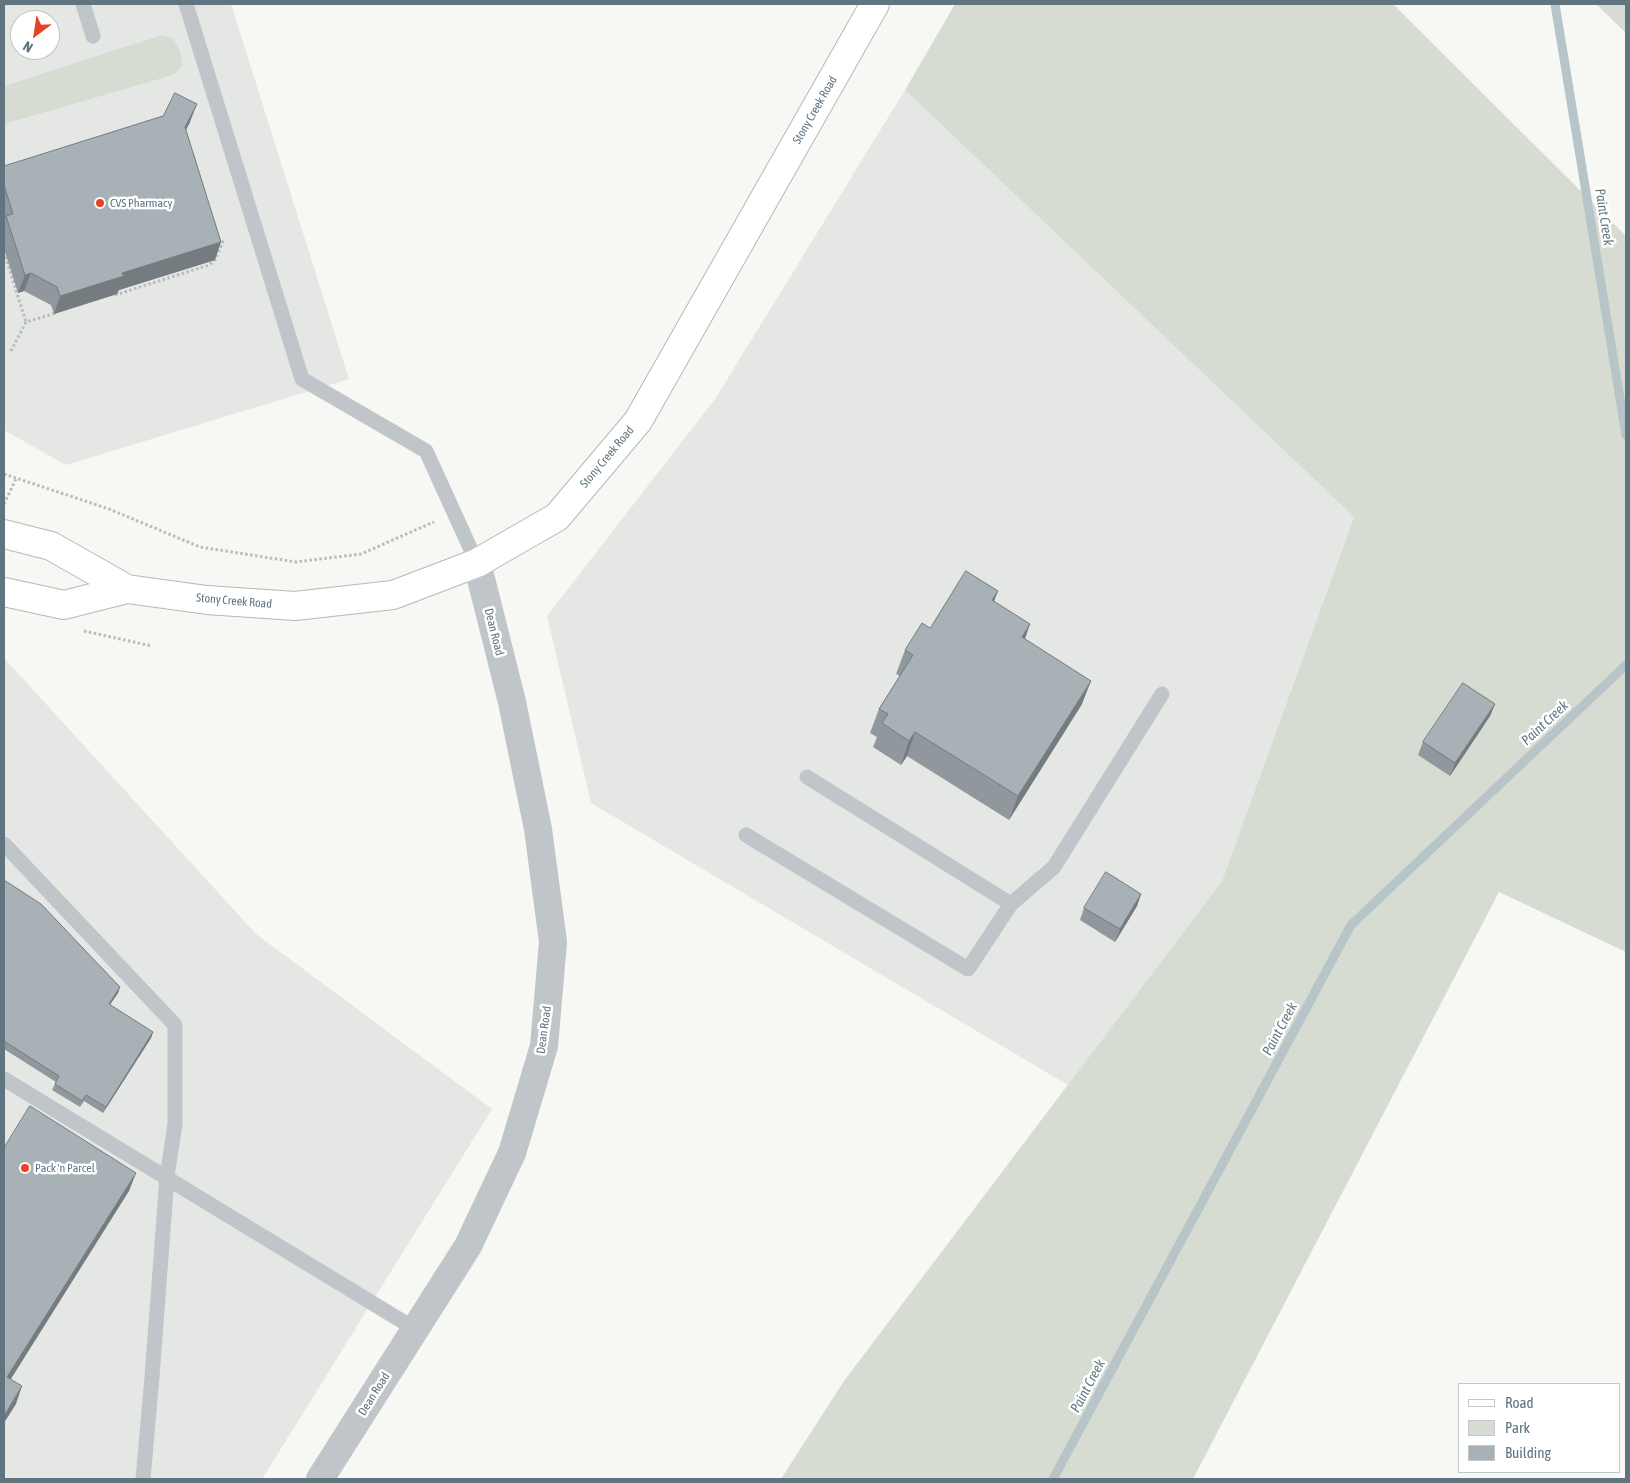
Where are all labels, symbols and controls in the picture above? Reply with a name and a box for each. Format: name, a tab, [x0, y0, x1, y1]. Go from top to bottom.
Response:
north arrow	[10, 10, 60, 60]
text: N	[20, 38, 35, 56]
street label: Stony Creek Road	[790, 73, 840, 147]
water label: Paint Creek	[1591, 187, 1617, 247]
place label: CVS Pharmacy	[110, 196, 172, 210]
marker: CVS Pharmacy	[94, 197, 106, 209]
street label: Stony Creek Road	[577, 423, 637, 491]
street label: Stony Creek Road	[196, 591, 272, 611]
street label: Dean Road	[481, 607, 507, 657]
water label: Paint Creek	[1518, 697, 1572, 749]
water label: Paint Creek	[1259, 1000, 1301, 1058]
street label: Dean Road	[534, 1005, 554, 1055]
place label: Pack 'n Parcel	[35, 1161, 95, 1175]
marker: Pack 'n Parcel	[19, 1162, 31, 1174]
water label: Paint Creek	[1067, 1357, 1109, 1415]
street label: Dean Road	[355, 1370, 393, 1418]
legend	[1458, 1383, 1620, 1473]
text: Road	[1505, 1394, 1534, 1411]
text: Park	[1505, 1419, 1530, 1436]
text: Building	[1505, 1444, 1551, 1461]

